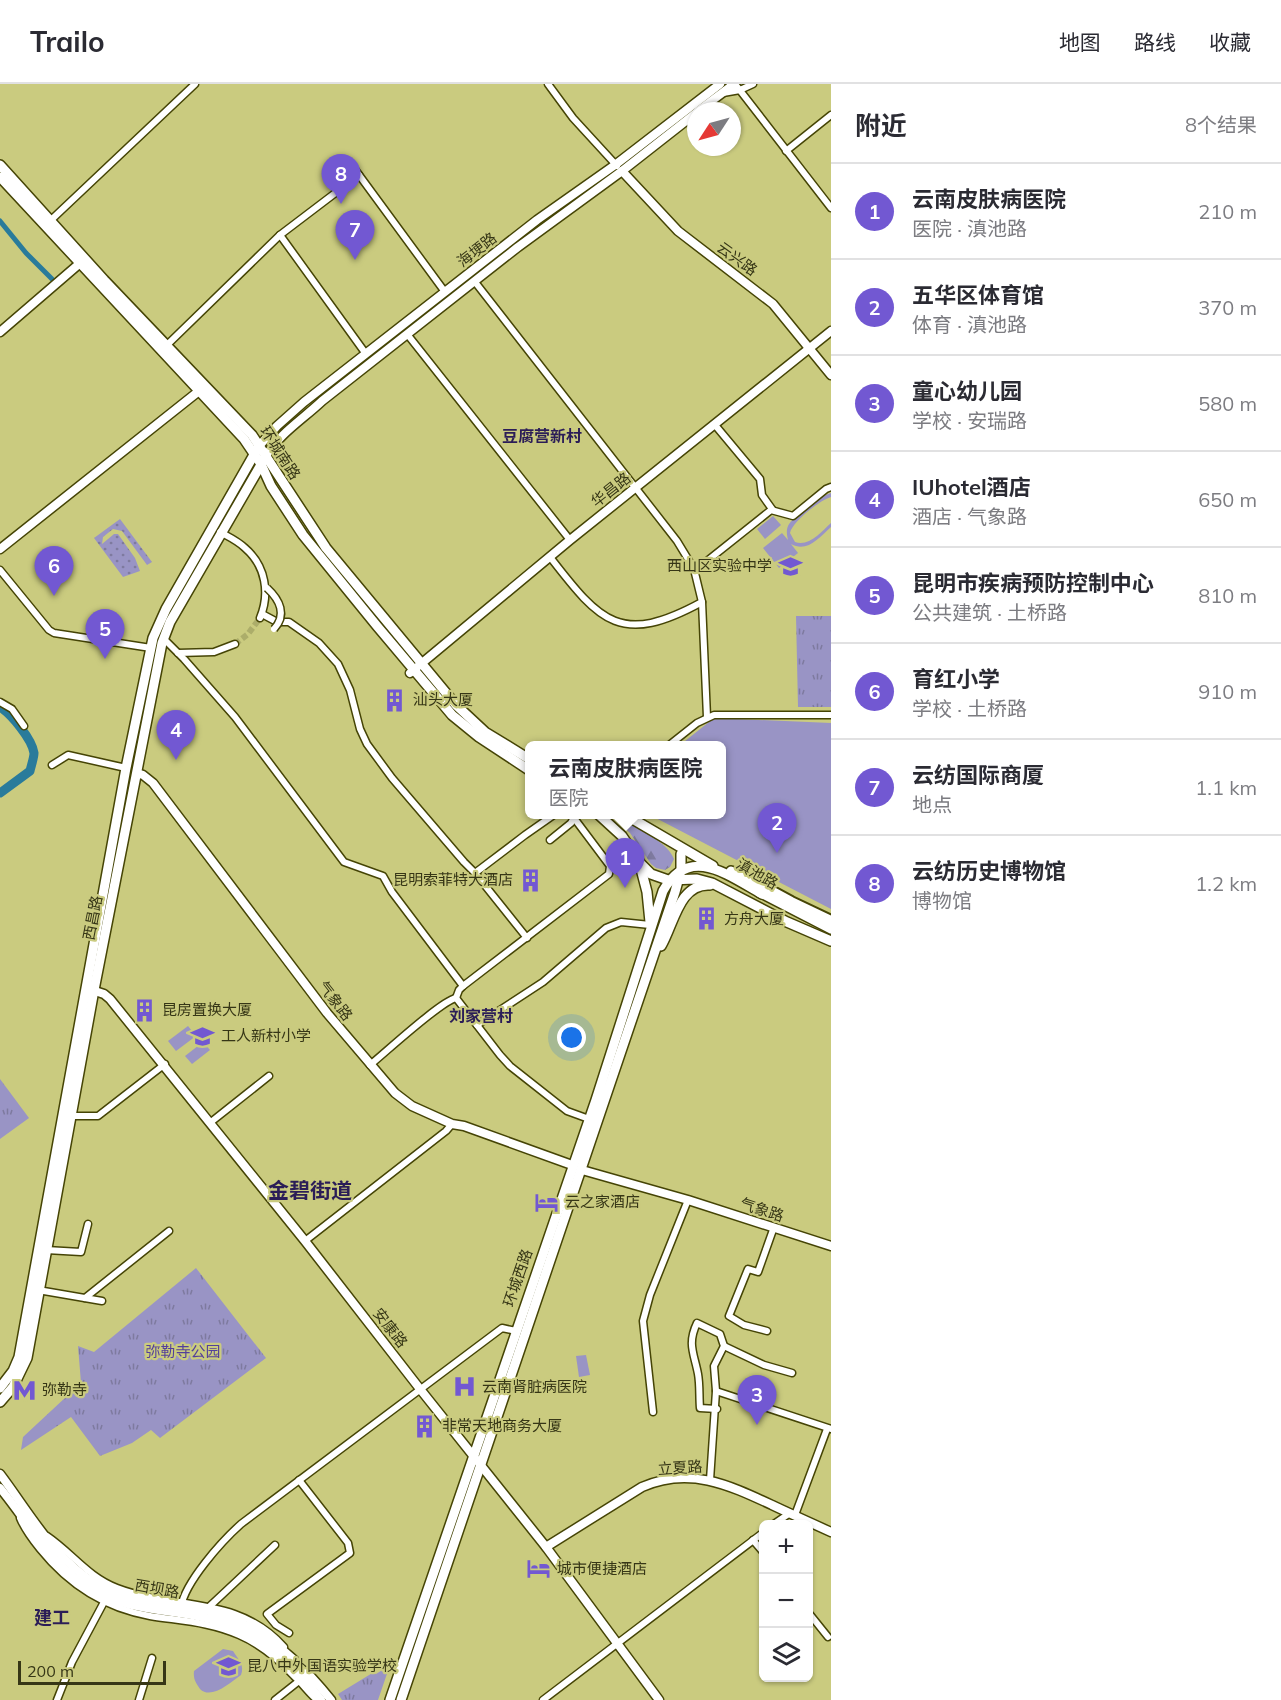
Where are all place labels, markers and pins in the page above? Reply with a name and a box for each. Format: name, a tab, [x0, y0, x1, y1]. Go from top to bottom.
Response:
pin: 8	[322, 154, 360, 204]
pin: 7	[336, 210, 374, 260]
pin: 6	[34, 546, 74, 596]
school or university icon: 西山区实验中学	[777, 553, 803, 579]
place label: 西山区实验中学	[667, 556, 772, 575]
pin: 5	[86, 610, 124, 659]
building icon: 汕头大厦	[382, 687, 408, 713]
place label: 汕头大厦	[413, 690, 473, 709]
pin: 4	[156, 710, 195, 760]
pin: 2	[758, 804, 796, 853]
pin: 1	[606, 838, 644, 888]
building icon: 昆明索菲特大酒店	[518, 867, 544, 893]
place label: 昆明索菲特大酒店	[393, 870, 513, 889]
building icon: 方舟大厦	[693, 906, 719, 932]
place label: 方舟大厦	[724, 909, 784, 928]
building icon: 昆房置换大厦	[131, 997, 157, 1023]
place label: 昆房置换大厦	[162, 1000, 252, 1019]
school or university icon: 工人新村小学	[190, 1023, 216, 1049]
place label: 工人新村小学	[221, 1026, 311, 1045]
hotel icon: 云之家酒店	[534, 1189, 560, 1215]
place label: 云之家酒店	[565, 1192, 640, 1211]
hospital icon: 云南肾脏病医院	[451, 1374, 477, 1400]
pin: 3	[738, 1376, 777, 1425]
metro station icon: 弥勒寺	[11, 1377, 37, 1403]
place label: 云南肾脏病医院	[482, 1377, 587, 1396]
place label: 弥勒寺	[42, 1380, 87, 1399]
building icon: 非常天地商务大厦	[411, 1413, 437, 1439]
place label: 非常天地商务大厦	[442, 1416, 562, 1435]
hotel icon: 城市便捷酒店	[526, 1556, 552, 1582]
place label: 城市便捷酒店	[557, 1559, 647, 1578]
school or university icon: 昆八中外国语实验学校	[216, 1653, 242, 1679]
place label: 昆八中外国语实验学校	[247, 1656, 397, 1675]

